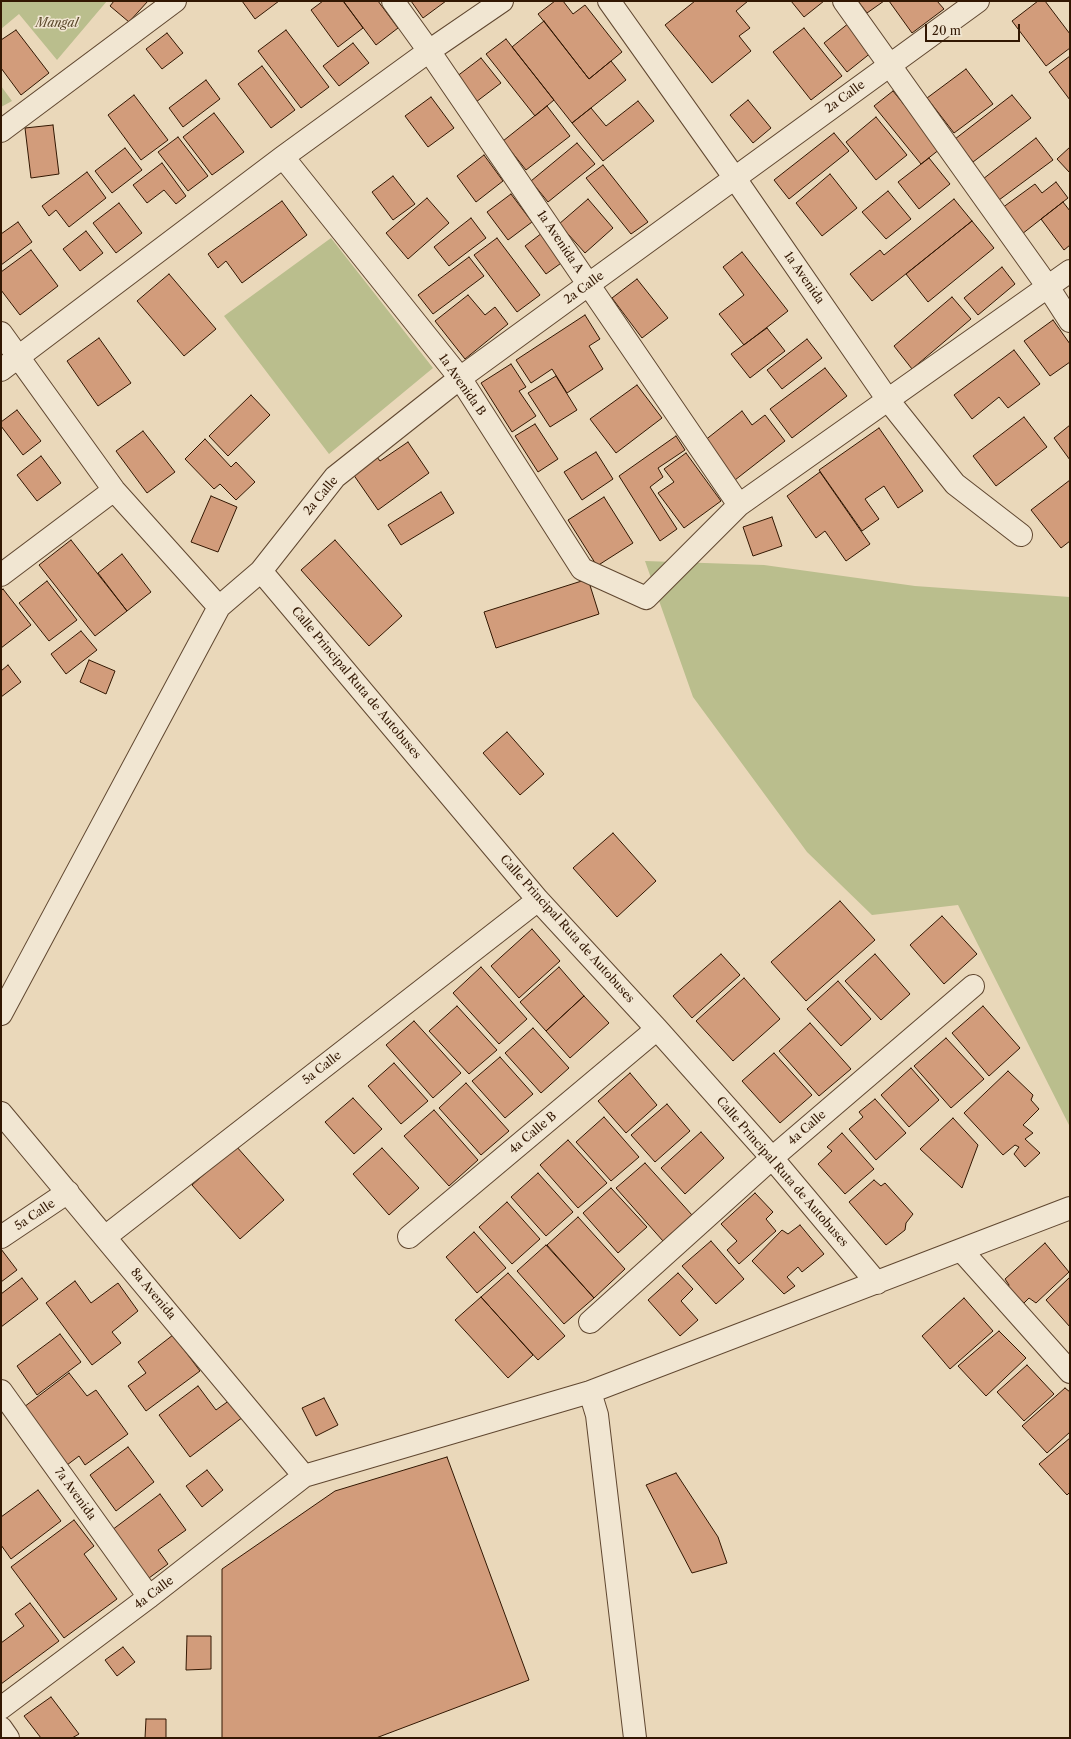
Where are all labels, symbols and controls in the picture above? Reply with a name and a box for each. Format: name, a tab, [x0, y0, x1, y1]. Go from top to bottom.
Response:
scale bar	[927, 16, 1022, 42]
park label: Mangal	[36, 17, 78, 31]
text: 20 m	[932, 23, 961, 38]
street label: 2a Calle	[822, 78, 868, 116]
street label: 1a Avenida A	[534, 208, 586, 276]
street label: 1a Avenida	[781, 249, 827, 307]
street label: 2a Calle	[561, 269, 607, 307]
street label: 1a Avenida B	[435, 351, 489, 419]
street label: 2a Calle	[301, 474, 341, 518]
street label: Calle Principal Ruta de Autobuses	[288, 604, 424, 762]
street label: Calle Principal Ruta de Autobuses	[497, 852, 637, 1006]
street label: 5a Calle	[300, 1048, 344, 1088]
street label: Calle Principal Ruta de Autobuses	[713, 1094, 851, 1250]
street label: 4a Calle	[785, 1108, 829, 1148]
street label: 4a Calle B	[506, 1109, 560, 1157]
street label: 5a Calle	[12, 1196, 58, 1234]
street label: 8a Avenida	[127, 1265, 179, 1323]
street label: 7a Avenida	[51, 1465, 99, 1523]
street label: 4a Calle	[131, 1573, 177, 1613]

